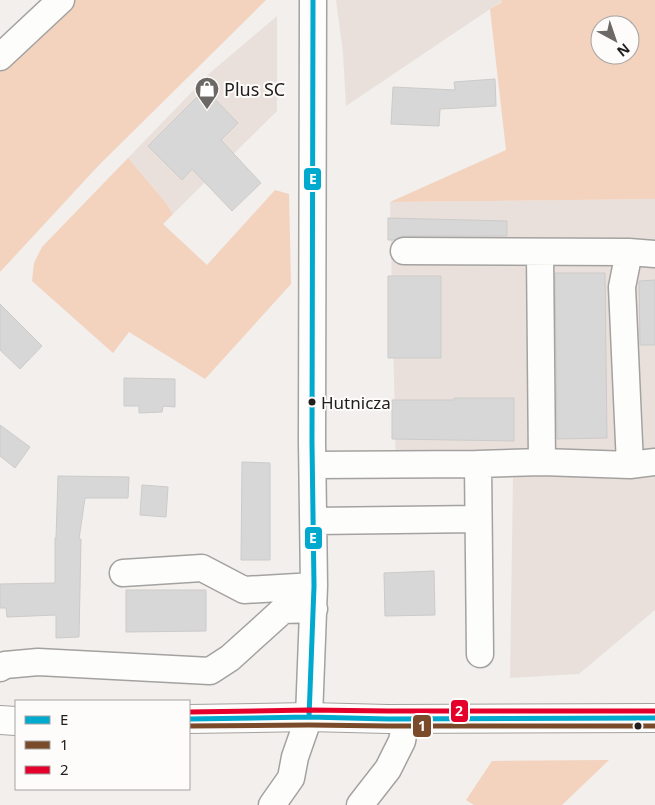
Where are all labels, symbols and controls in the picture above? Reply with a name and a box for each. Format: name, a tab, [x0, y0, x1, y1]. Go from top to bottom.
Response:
north arrow	[590, 15, 640, 65]
text: N	[613, 39, 634, 61]
shop icon: Plus SC	[194, 76, 220, 110]
place label: Plus SC	[224, 77, 285, 101]
line badge: E	[303, 167, 322, 191]
text: E	[309, 169, 317, 188]
place label: Hutnicza	[321, 391, 391, 414]
marker: Hutnicza	[307, 397, 317, 407]
line badge: E	[304, 526, 323, 550]
text: E	[309, 528, 317, 547]
line badge: 2	[450, 699, 469, 723]
legend	[15, 700, 190, 790]
text: 2	[455, 701, 463, 720]
text: E	[60, 709, 68, 729]
line badge: 1	[412, 714, 432, 738]
text: 1	[418, 716, 426, 735]
unlabelled marker	[633, 721, 643, 731]
text: 1	[60, 734, 69, 754]
text: 2	[60, 759, 69, 779]

